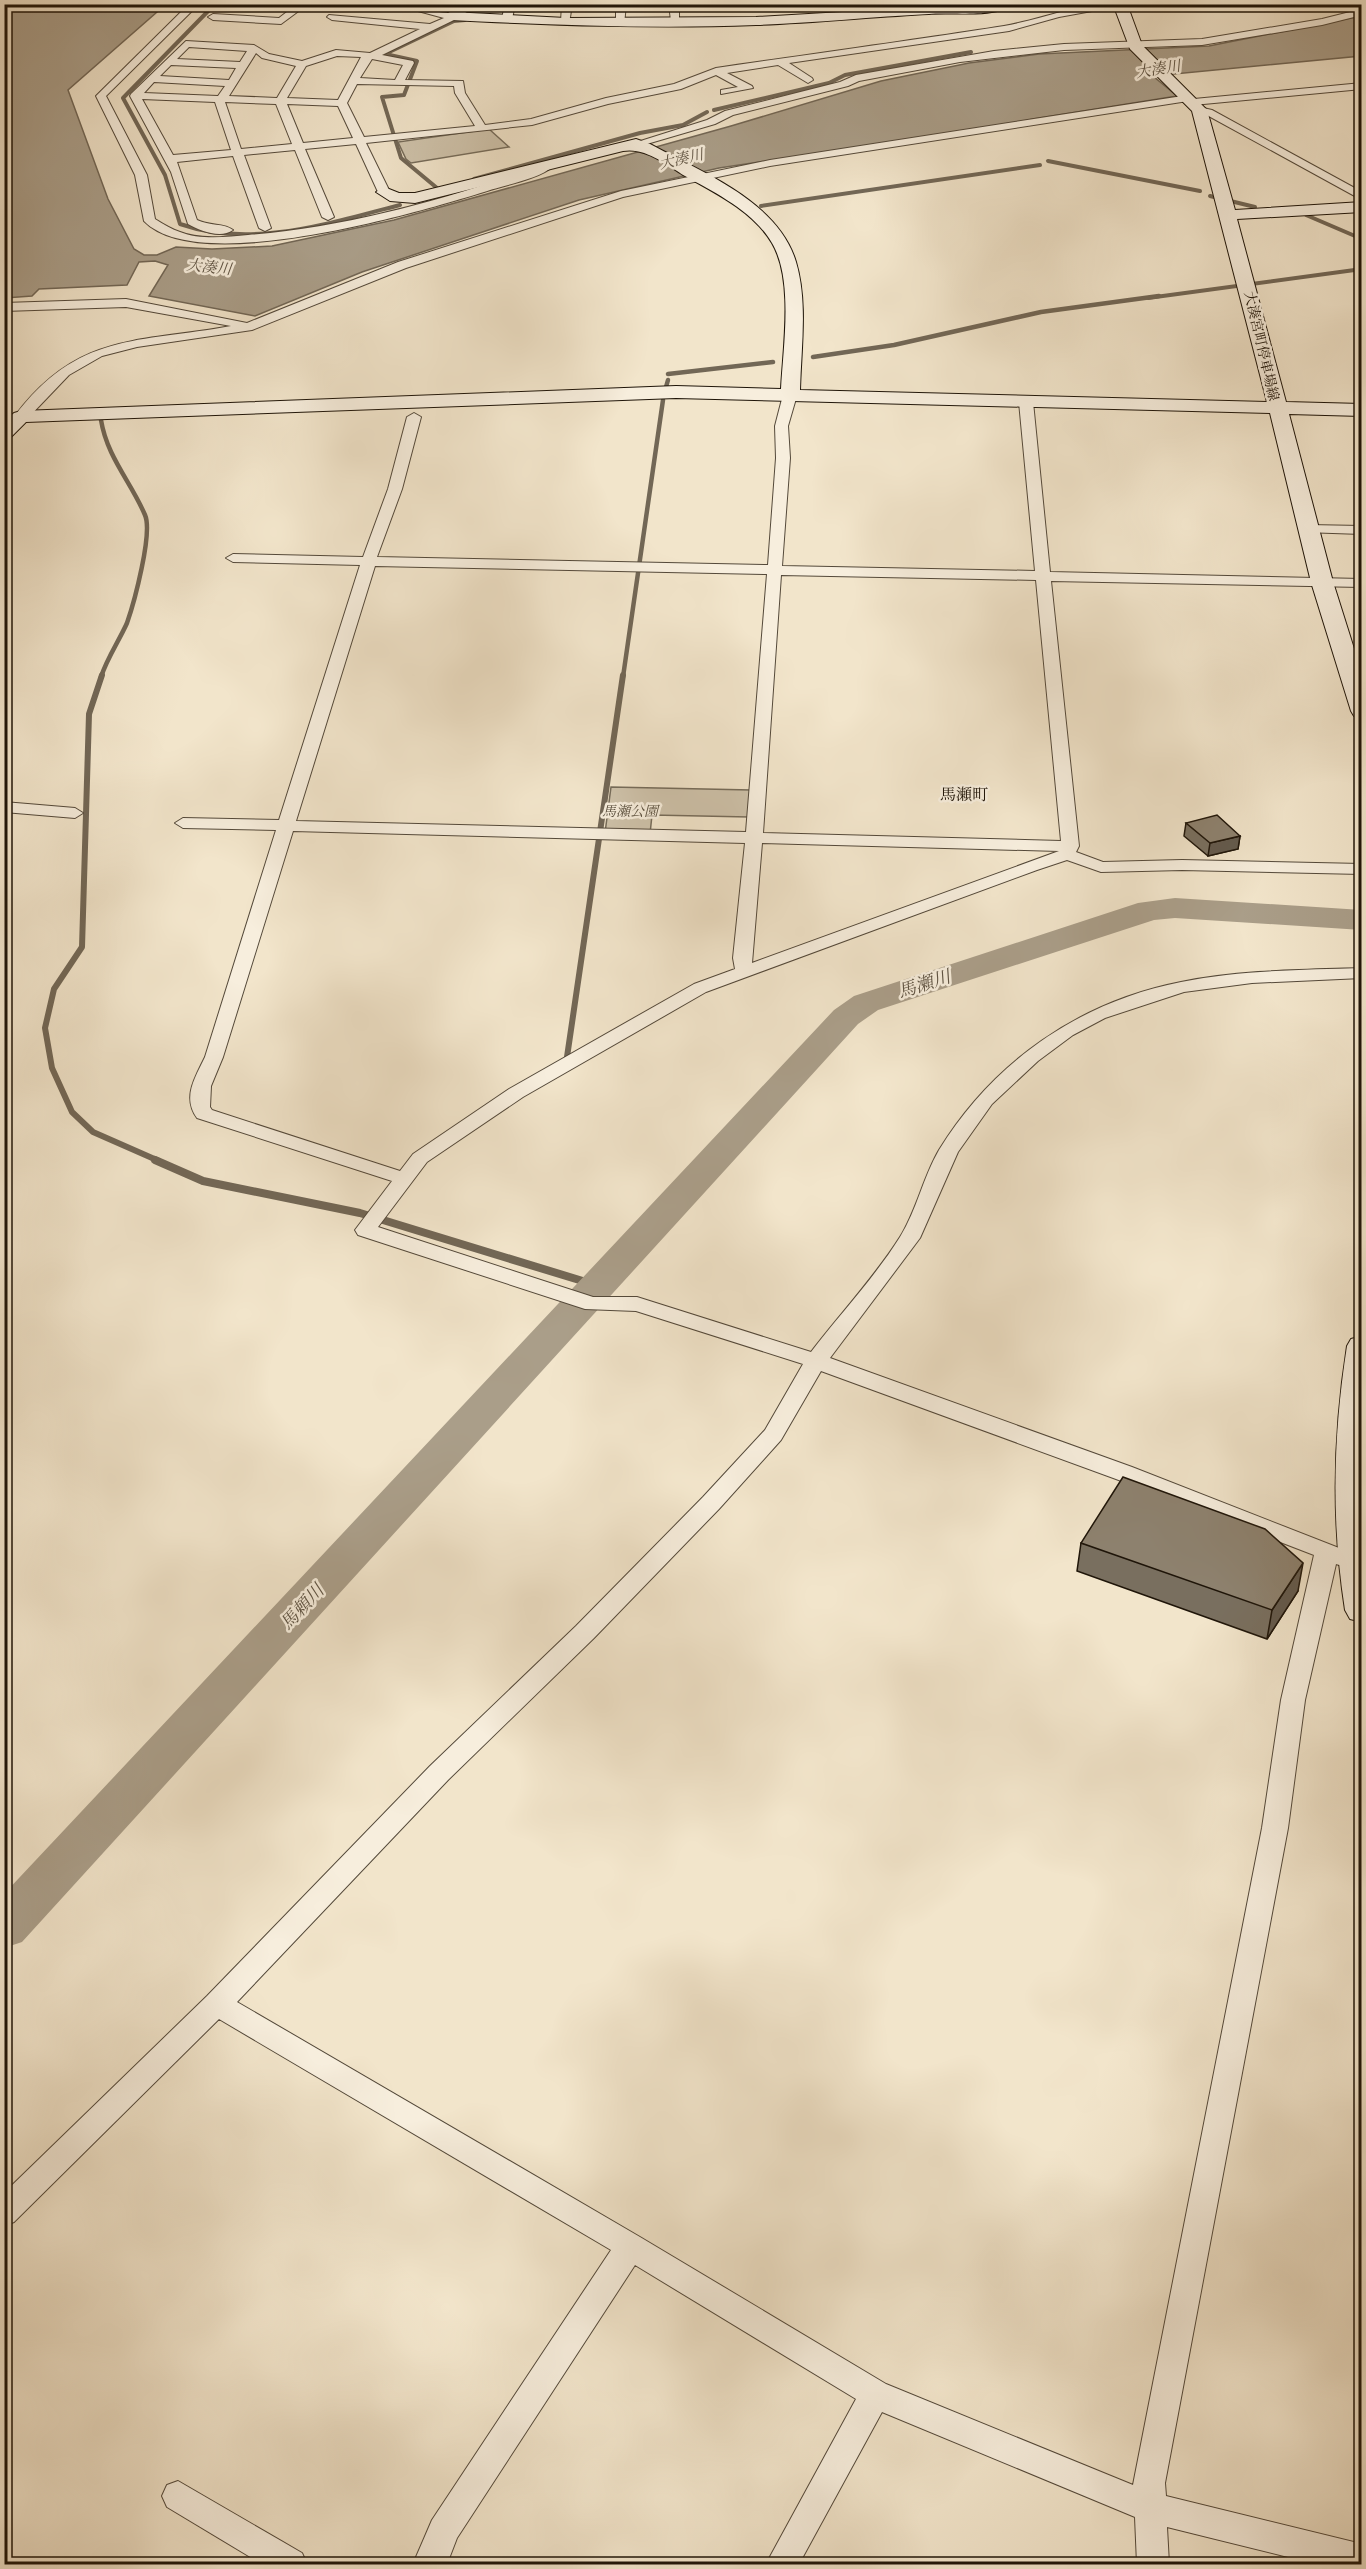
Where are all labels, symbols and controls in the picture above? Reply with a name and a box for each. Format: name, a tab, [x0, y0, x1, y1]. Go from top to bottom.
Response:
water label: 大湊川	[1134, 56, 1184, 82]
water label: 大湊川	[657, 145, 707, 174]
water label: 大湊川	[186, 256, 234, 280]
street label: 大湊宮町停車場線	[1240, 290, 1282, 403]
district label: 馬瀬町	[940, 786, 988, 806]
park label: 馬瀬公園	[602, 803, 660, 821]
water label: 馬瀬川	[895, 966, 956, 1005]
water label: 馬頼川	[276, 1579, 331, 1636]

